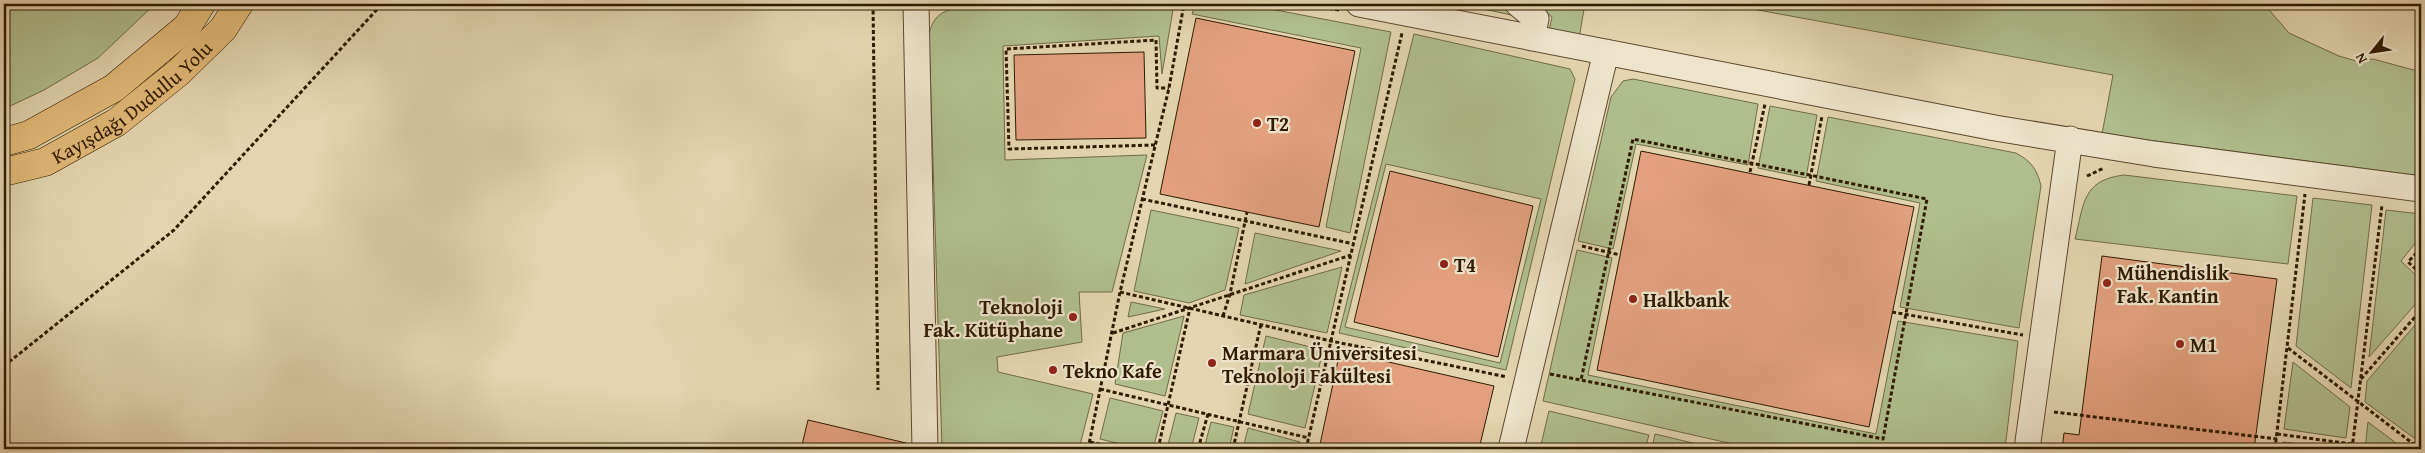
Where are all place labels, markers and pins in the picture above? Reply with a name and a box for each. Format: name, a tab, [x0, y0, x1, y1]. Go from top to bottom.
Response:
place label: T2	[1267, 109, 1289, 138]
marker: T2	[1251, 117, 1263, 129]
place label: T4	[1454, 250, 1476, 279]
marker: T4	[1438, 258, 1450, 270]
place label: Mühendislik Fak. Kantin	[2117, 258, 2230, 310]
marker: Mühendislik Fak. Kantin	[2101, 277, 2113, 289]
place label: Halkbank	[1643, 285, 1730, 314]
place label: Teknoloji Fak. Kütüphane	[924, 292, 1063, 344]
marker: Halkbank	[1627, 293, 1639, 305]
marker: Teknoloji Fak. Kütüphane	[1067, 311, 1079, 323]
place label: M1	[2190, 330, 2218, 359]
place label: Marmara Üniversitesi Teknoloji Fakültesi	[1222, 338, 1417, 390]
marker: M1	[2174, 338, 2186, 350]
place label: Tekno Kafe	[1063, 356, 1162, 385]
marker: Marmara Üniversitesi Teknoloji Fakültesi	[1206, 357, 1218, 369]
marker: Tekno Kafe	[1047, 364, 1059, 376]

